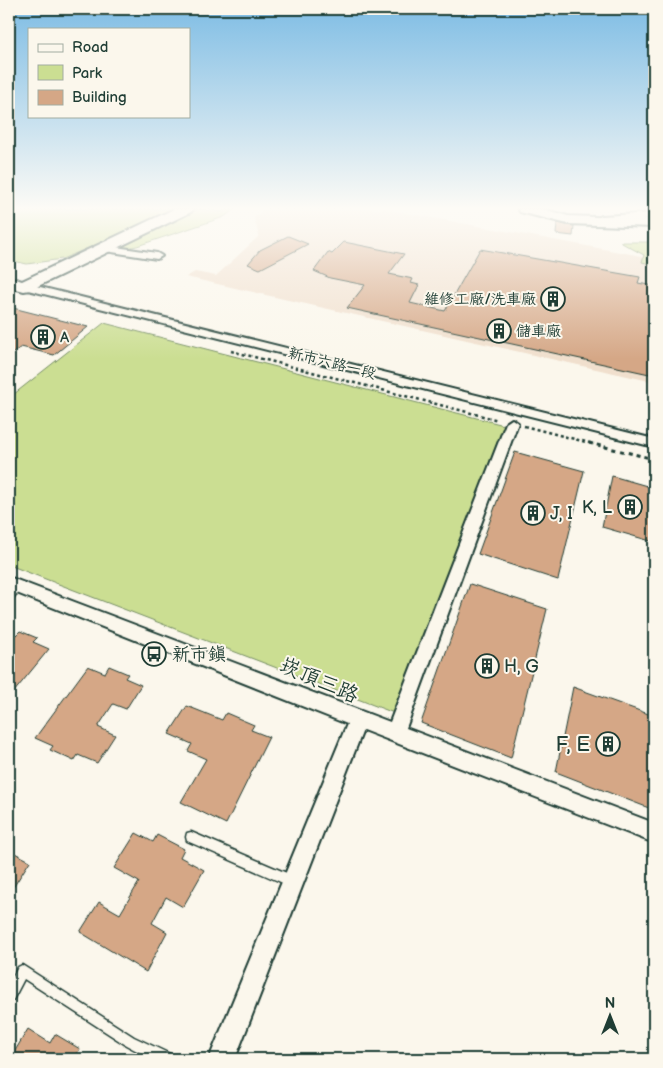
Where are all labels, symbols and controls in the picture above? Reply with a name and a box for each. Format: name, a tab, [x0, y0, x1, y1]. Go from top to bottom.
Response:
legend	[28, 28, 190, 118]
text: Road	[72, 38, 108, 57]
text: Park	[72, 64, 103, 83]
text: Building	[72, 88, 127, 107]
building icon: 維修工廠/洗車廠	[540, 286, 566, 312]
place label: 維修工廠/洗車廠	[424, 290, 536, 309]
building icon: 儲車廠	[486, 318, 512, 344]
place label: 儲車廠	[516, 322, 561, 341]
building icon: A	[30, 324, 56, 350]
place label: A	[60, 328, 70, 347]
street label: 新市六路一段	[286, 343, 378, 384]
building icon: K, L	[617, 494, 643, 520]
place label: K, L	[582, 497, 613, 518]
building icon: J, I	[520, 500, 546, 526]
place label: J, I	[550, 503, 573, 524]
bus stop icon: 新市鎮	[141, 641, 167, 667]
place label: 新市鎮	[172, 644, 226, 665]
street label: 崁頂三路	[275, 653, 362, 708]
building icon: H, G	[474, 653, 500, 679]
place label: H, G	[504, 656, 539, 677]
building icon: F, E	[595, 731, 621, 757]
place label: F, E	[556, 732, 590, 757]
north arrow	[586, 990, 636, 1040]
text: N	[605, 995, 615, 1012]

